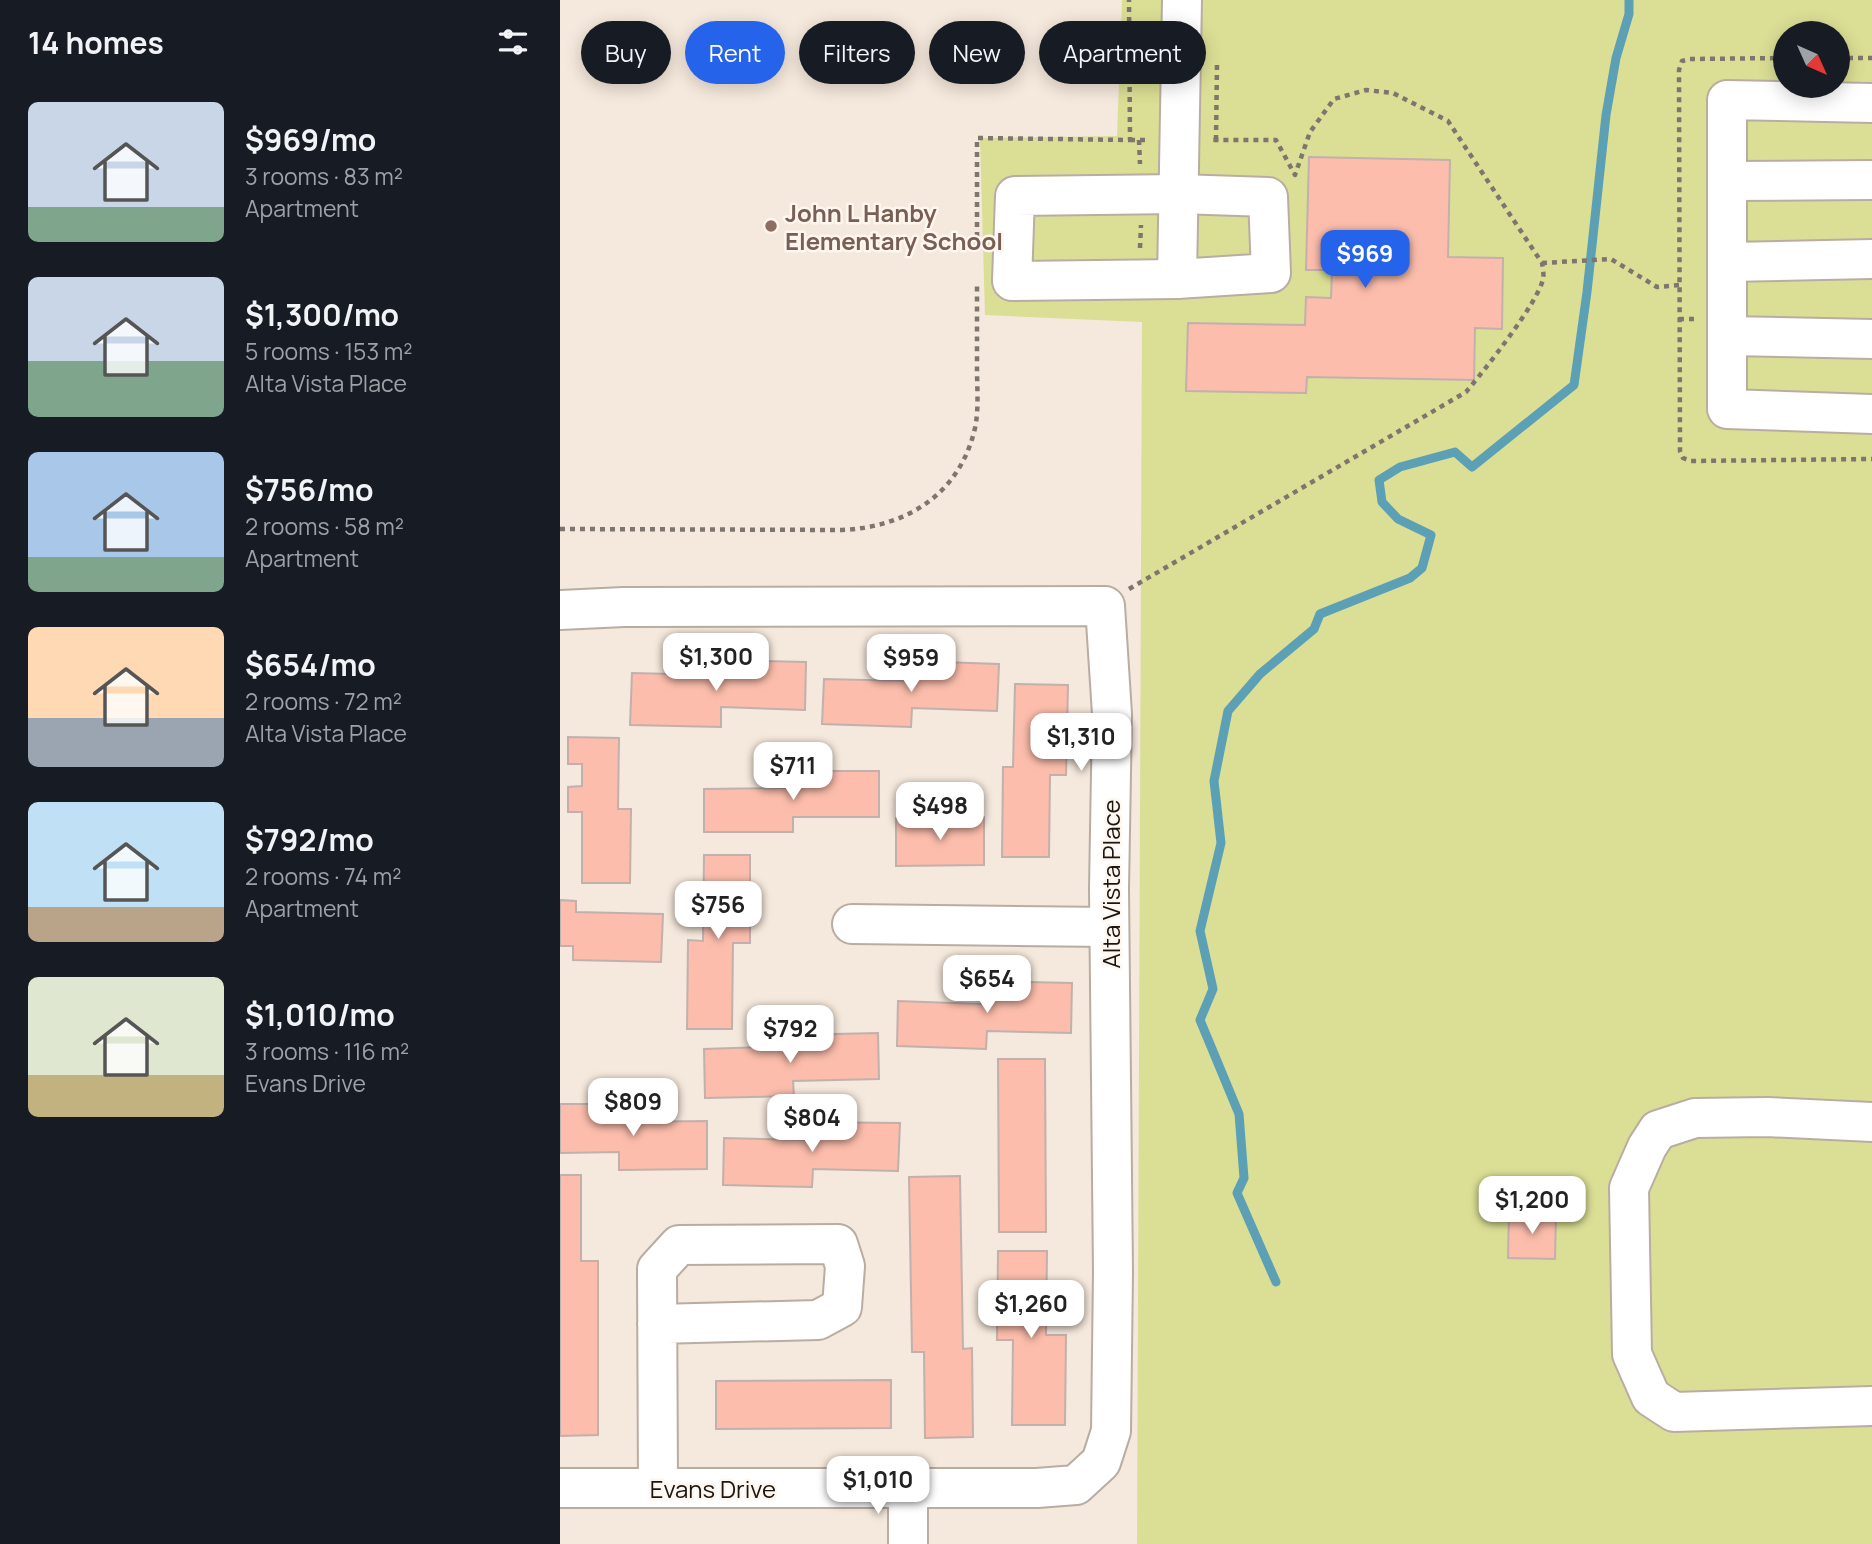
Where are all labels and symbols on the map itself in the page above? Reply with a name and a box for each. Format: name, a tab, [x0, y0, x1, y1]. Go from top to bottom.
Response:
north arrow	[1773, 21, 1850, 98]
place label: John L Hanby Elementary School	[785, 196, 1003, 257]
marker: John L Hanby Elementary School	[763, 218, 779, 234]
pin: $969	[1324, 230, 1406, 290]
pin: $1,300	[659, 634, 773, 693]
pin: $959	[870, 634, 952, 694]
pin: $1,310	[1024, 714, 1138, 773]
pin: $711	[752, 742, 834, 802]
pin: $498	[899, 782, 981, 842]
street label: Alta Vista Place	[1094, 800, 1127, 968]
pin: $756	[677, 881, 759, 941]
pin: $654	[946, 956, 1028, 1015]
pin: $792	[749, 1006, 831, 1065]
pin: $809	[592, 1078, 674, 1138]
pin: $804	[771, 1094, 853, 1154]
pin: $1,200	[1475, 1176, 1589, 1236]
pin: $1,260	[974, 1280, 1088, 1340]
pin: $1,010	[821, 1456, 935, 1516]
street label: Evans Drive	[650, 1472, 776, 1505]

